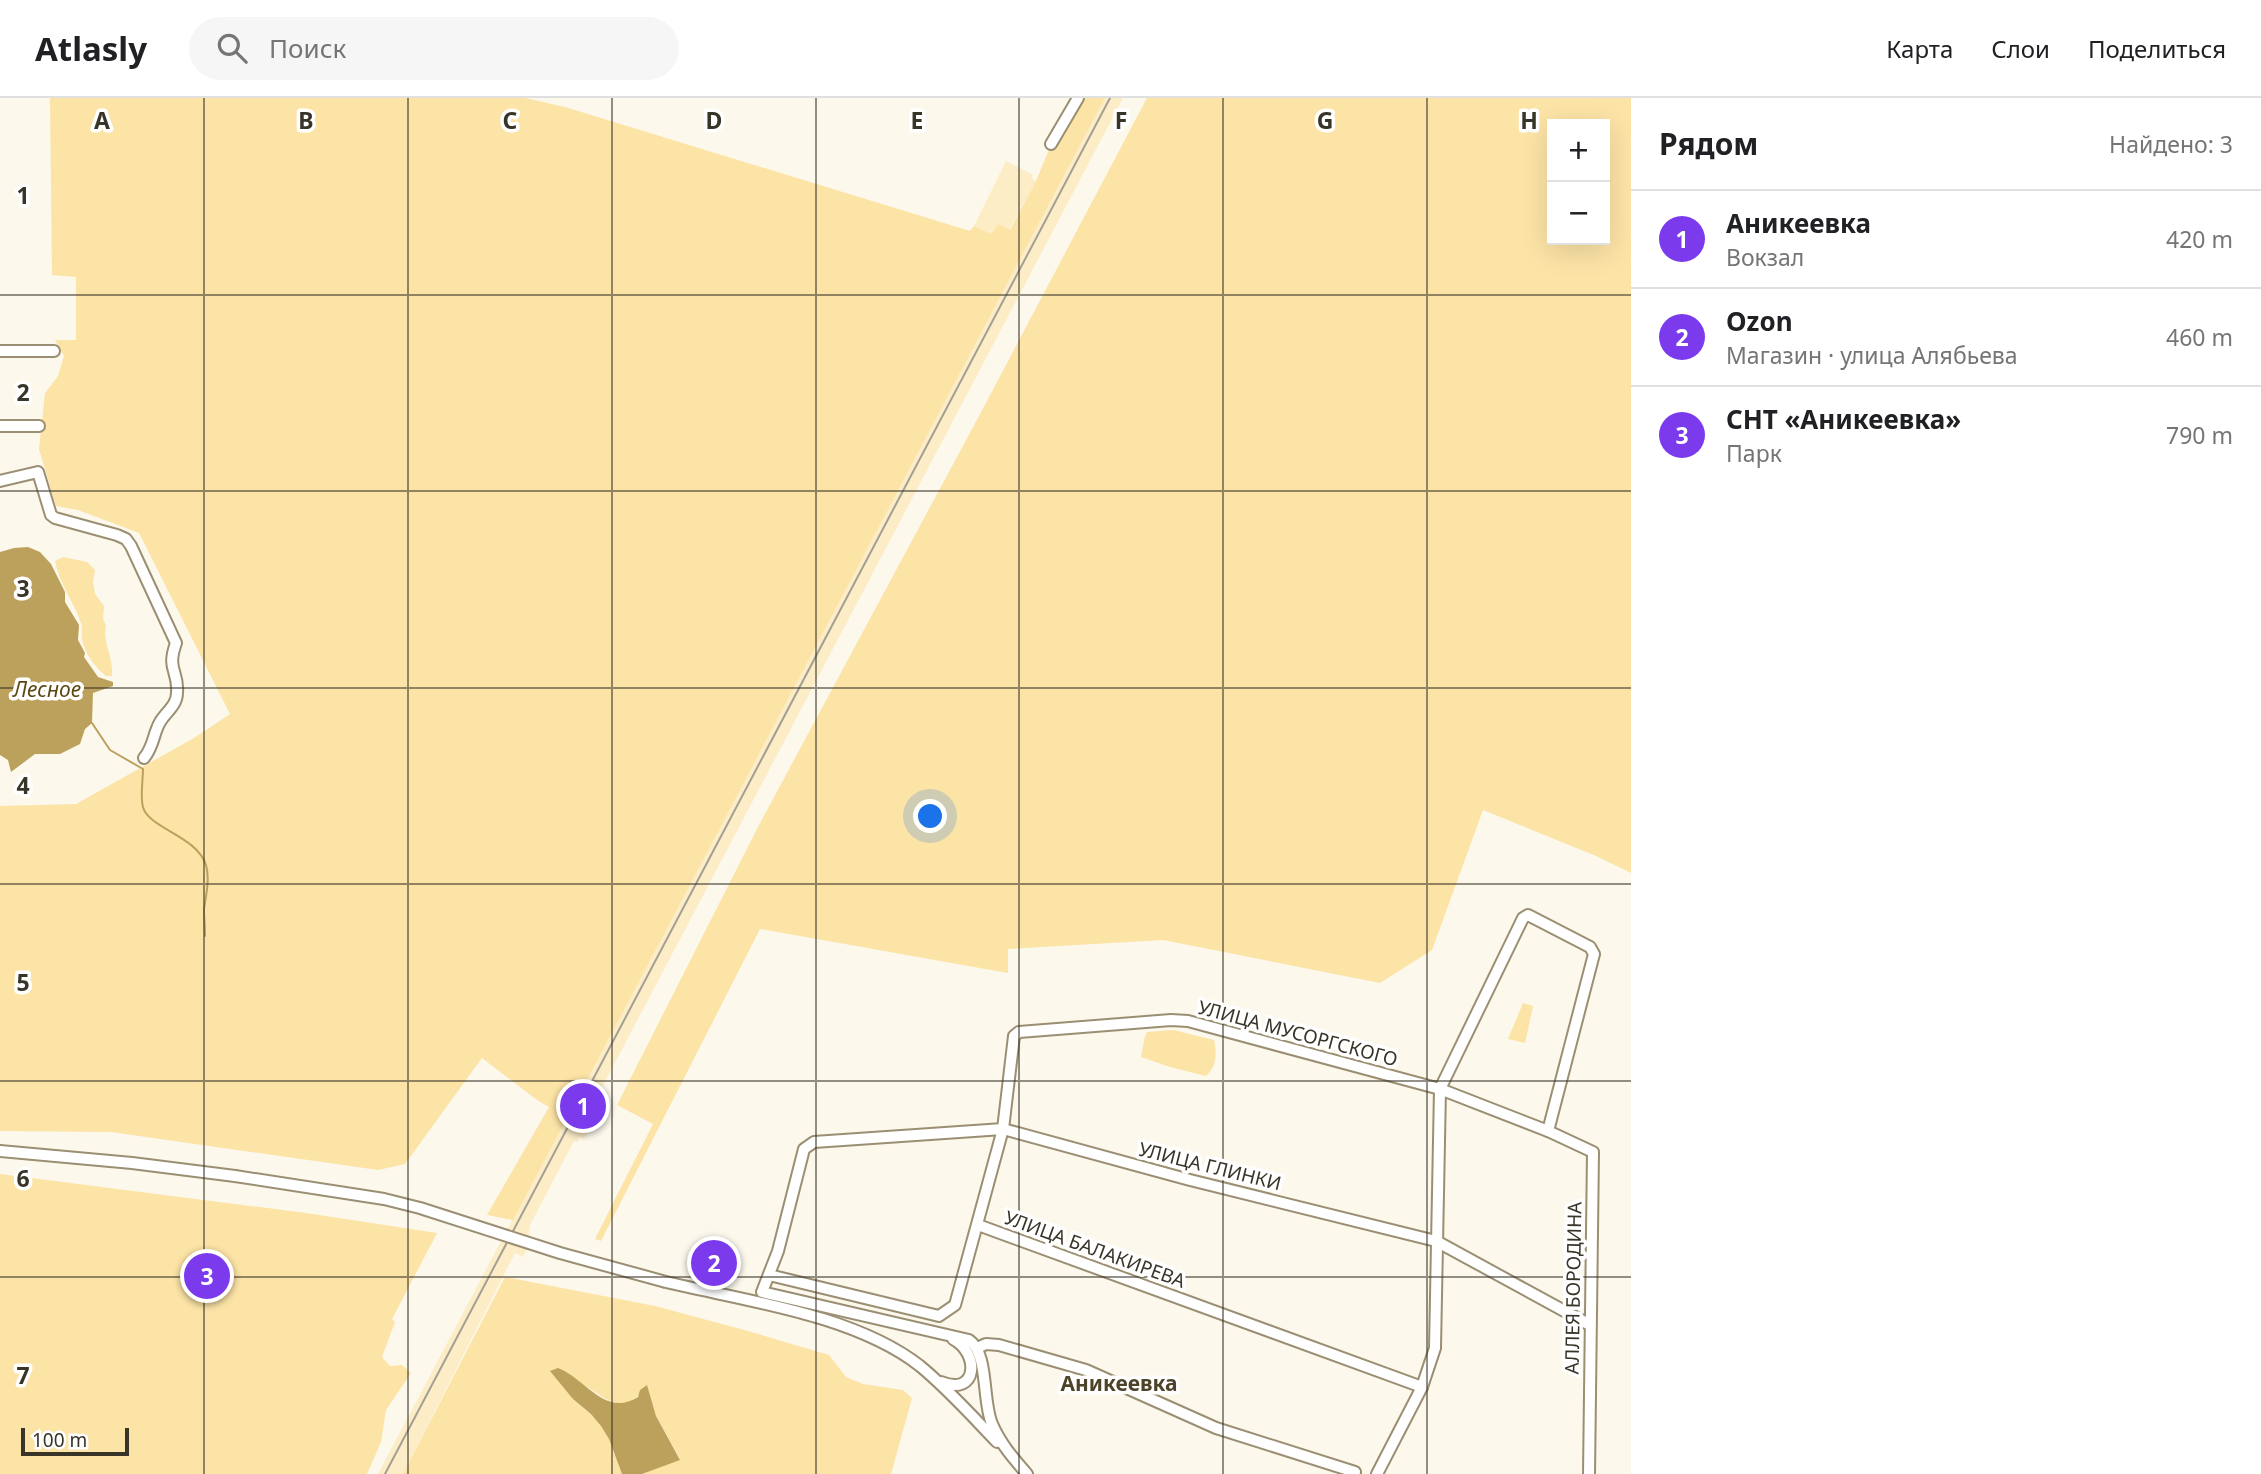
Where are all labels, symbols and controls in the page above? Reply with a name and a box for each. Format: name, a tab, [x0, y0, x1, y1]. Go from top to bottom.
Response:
search box	[189, 17, 679, 80]
text: Atlasly	[35, 26, 147, 71]
icon: search	[213, 29, 251, 67]
text: Поиск	[269, 30, 346, 66]
text: Карта	[1886, 32, 1953, 65]
text: Слои	[1991, 32, 2050, 65]
text: Поделиться	[2088, 32, 2226, 65]
text: A	[94, 104, 110, 136]
text: B	[298, 104, 314, 136]
text: C	[503, 104, 518, 136]
text: D	[706, 104, 722, 136]
text: E	[911, 104, 923, 136]
text: F	[1115, 104, 1127, 136]
text: G	[1317, 104, 1333, 136]
text: H	[1520, 104, 1538, 136]
map controls	[1547, 119, 1610, 245]
button: +	[1547, 119, 1610, 182]
text: Рядом	[1659, 123, 1758, 164]
text: Найдено: 3	[2109, 128, 2233, 160]
text: 1	[16, 179, 30, 211]
button: −	[1547, 182, 1610, 245]
text: Аникеевка	[1726, 205, 1871, 241]
text: 1	[1675, 223, 1689, 255]
text: 420 m	[2166, 223, 2233, 255]
text: Вокзал	[1726, 241, 1804, 273]
text: Ozon	[1726, 303, 1793, 339]
text: 2	[1675, 321, 1689, 353]
text: 460 m	[2166, 321, 2233, 353]
text: Магазин · улица Алябьева	[1726, 339, 2018, 371]
text: 2	[16, 376, 30, 408]
text: СНТ «Аникеевка»	[1726, 401, 1961, 437]
text: 3	[1675, 419, 1689, 451]
text: 790 m	[2166, 419, 2233, 451]
text: Парк	[1726, 437, 1782, 469]
text: 3	[16, 572, 30, 604]
water label: Лесное	[12, 675, 81, 703]
text: 4	[16, 769, 30, 801]
your location	[913, 799, 947, 833]
text: 5	[16, 966, 30, 998]
street label: УЛИЦА МУСОРГСКОГО	[1195, 994, 1401, 1072]
pin: 1	[560, 1080, 606, 1132]
street label: УЛИЦА ГЛИНКИ	[1136, 1136, 1284, 1196]
text: 6	[16, 1162, 30, 1194]
street label: АЛЛЕЯ БОРОДИНА	[1558, 1201, 1588, 1375]
street label: УЛИЦА БАЛАКИРЕВА	[1001, 1204, 1190, 1294]
pin: 2	[691, 1237, 737, 1289]
pin: 3	[184, 1250, 230, 1302]
text: 7	[16, 1359, 30, 1391]
district label: Аникеевка	[1060, 1369, 1178, 1397]
scale bar	[21, 1425, 130, 1457]
text: 100 m	[32, 1427, 87, 1453]

